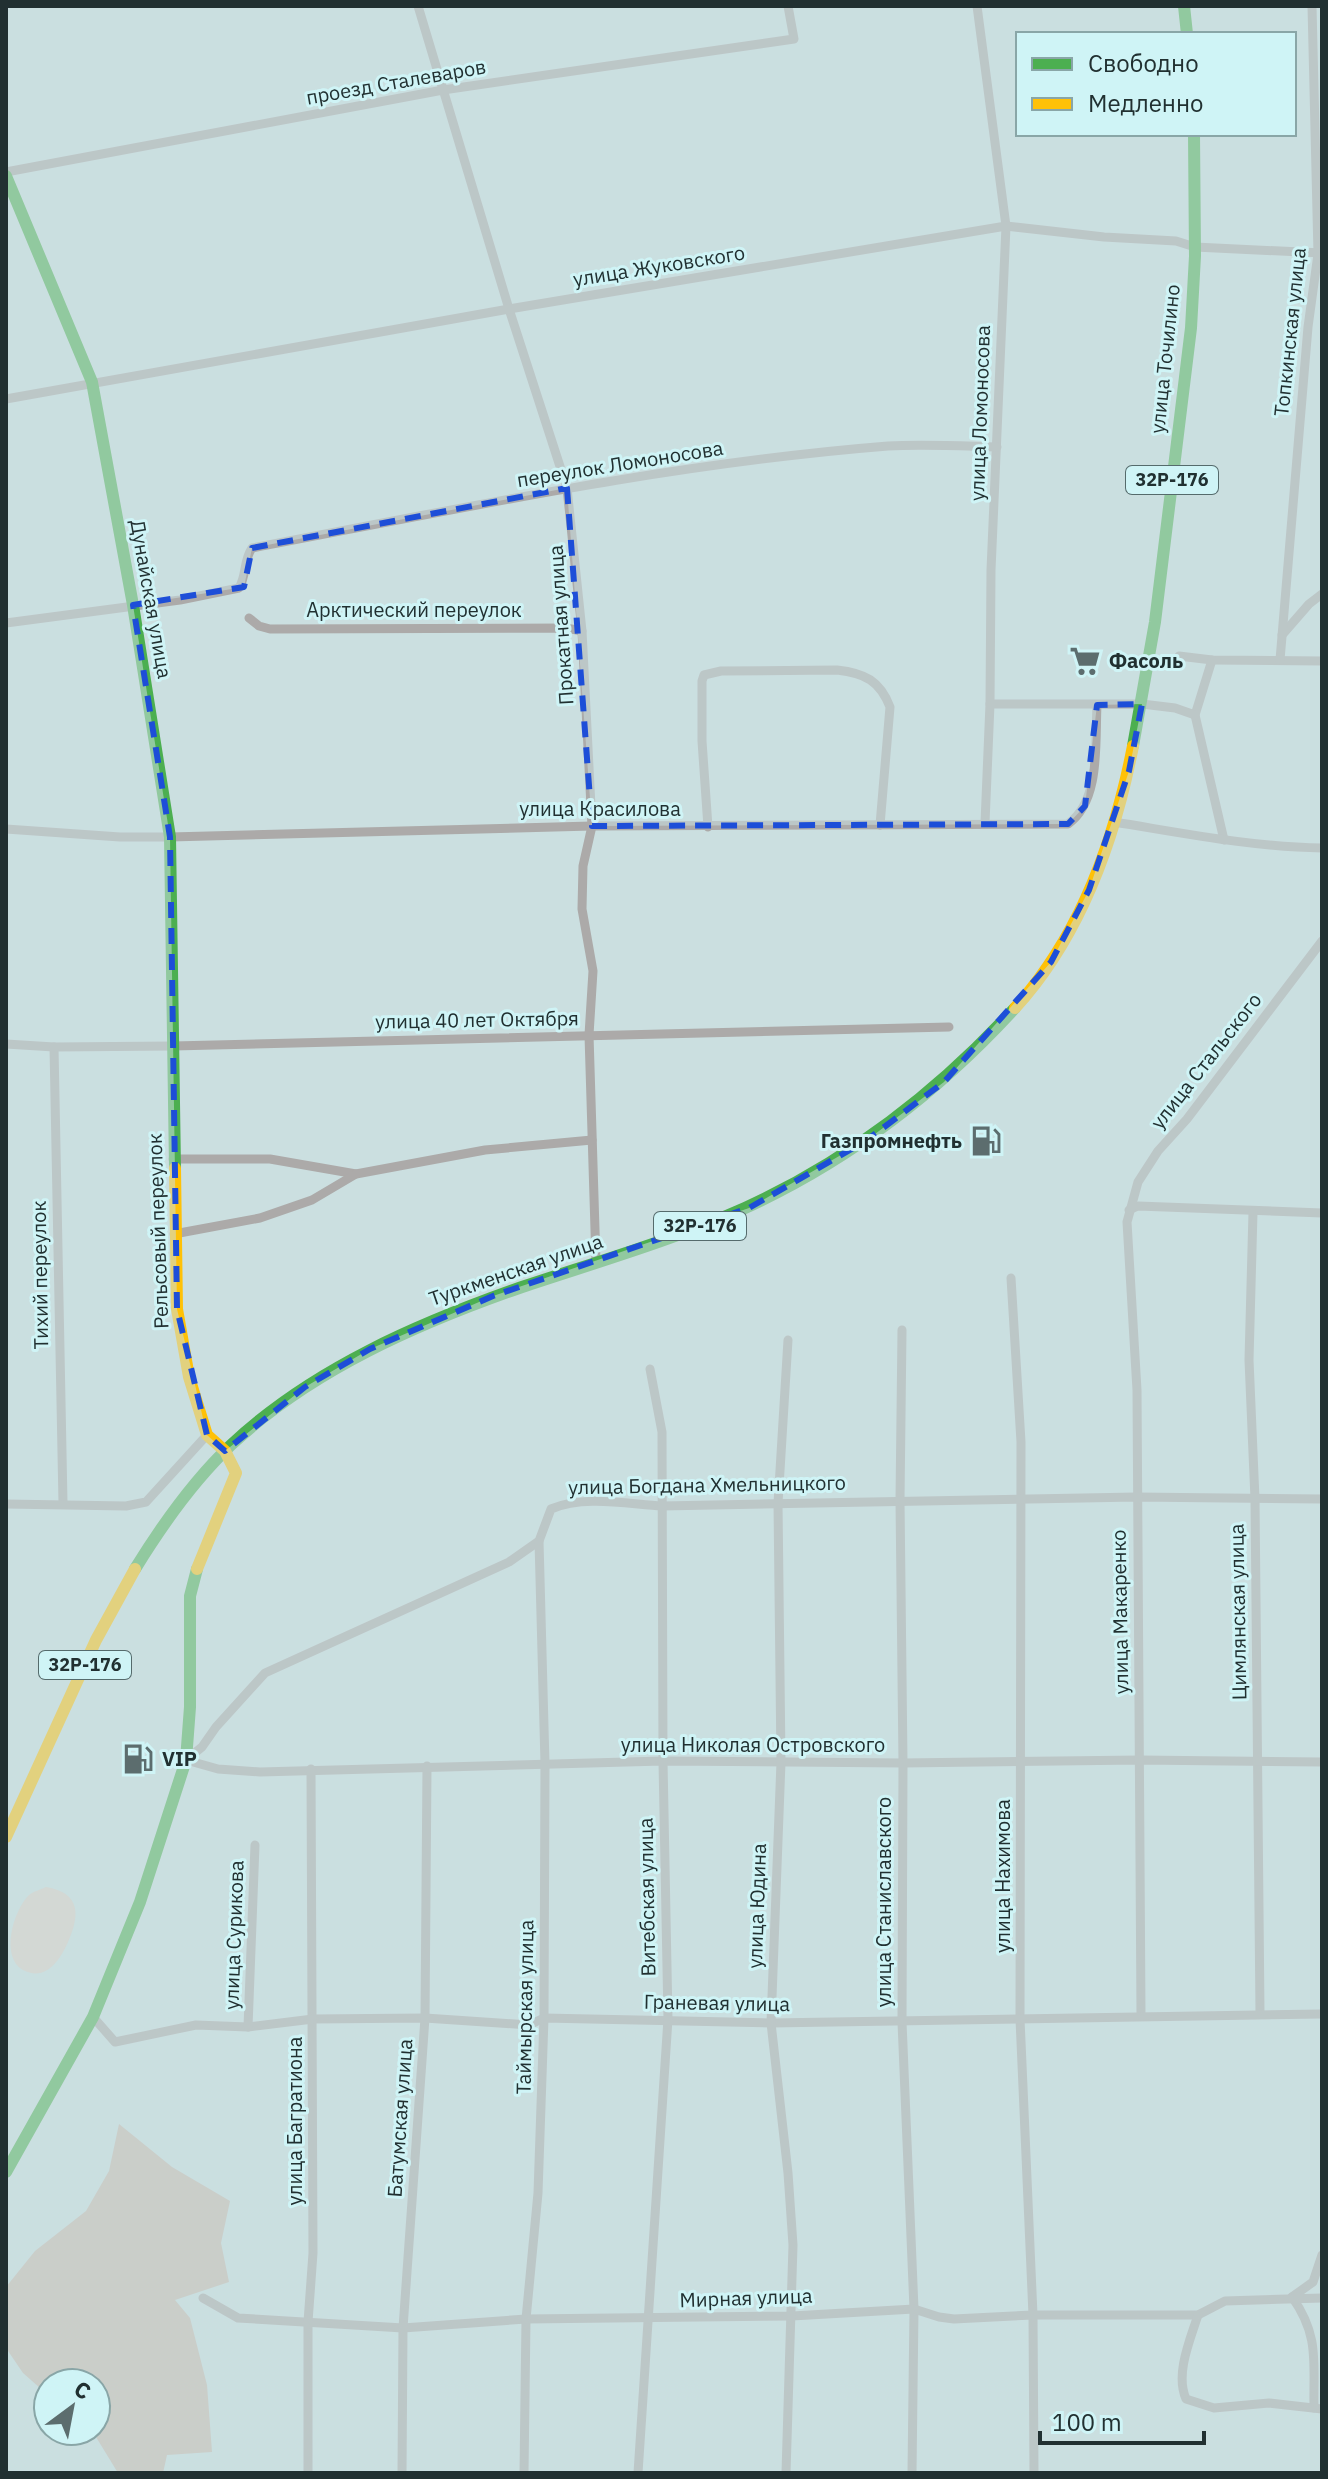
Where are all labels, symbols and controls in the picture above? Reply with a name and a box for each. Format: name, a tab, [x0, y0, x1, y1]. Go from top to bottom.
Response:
legend	[1016, 32, 1296, 136]
text: Свободно	[1088, 47, 1199, 79]
street label: проезд Сталеваров	[304, 52, 488, 111]
text: Медленно	[1088, 87, 1204, 119]
street label: улица Жуковского	[571, 239, 747, 292]
street label: Топкинская улица	[1267, 246, 1312, 418]
street label: улица Точилино	[1143, 283, 1186, 435]
street label: улица Ломоносова	[963, 324, 996, 501]
street label: переулок Ломоносова	[515, 434, 725, 493]
road number: 32Р-176	[1126, 466, 1218, 494]
street label: Дунайская улица	[124, 517, 179, 681]
street label: Прокатная улица	[541, 544, 580, 706]
street label: Арктический переулок	[306, 596, 522, 623]
supermarket icon: Фасоль	[1068, 644, 1102, 678]
place label: Фасоль	[1109, 647, 1183, 674]
street label: улица Красилова	[519, 795, 681, 822]
street label: улица Стальского	[1144, 987, 1267, 1134]
street label: улица 40 лет Октября	[375, 1004, 579, 1035]
fuel station icon: Газпромнефть	[969, 1124, 1003, 1158]
place label: Газпромнефть	[821, 1127, 962, 1154]
street label: Рельсовый переулок	[141, 1133, 174, 1329]
street label: Тихий переулок	[25, 1200, 54, 1350]
road number: 32Р-176	[654, 1212, 746, 1240]
street label: Туркменская улица	[425, 1227, 607, 1312]
street label: улица Богдана Хмельницкого	[568, 1469, 846, 1500]
street label: Цимлянская улица	[1222, 1523, 1253, 1700]
street label: улица Макаренко	[1105, 1529, 1134, 1695]
road number: 32Р-176	[39, 1651, 131, 1679]
street label: улица Николая Островского	[621, 1731, 885, 1758]
fuel station icon: VIP	[121, 1742, 155, 1776]
place label: VIP	[162, 1745, 197, 1772]
street label: улица Станиславского	[870, 1797, 897, 2007]
street label: улица Нахимова	[989, 1799, 1016, 1953]
street label: Витебская улица	[632, 1817, 661, 1977]
street label: улица Юдина	[741, 1843, 772, 1969]
street label: улица Сурикова	[217, 1859, 250, 2010]
street label: Таймырская улица	[509, 1919, 540, 2095]
street label: Граневая улица	[644, 1988, 791, 2017]
street label: улица Багратиона	[281, 2036, 308, 2205]
street label: Батумская улица	[380, 2037, 419, 2198]
street label: Мирная улица	[679, 2282, 813, 2313]
north arrow	[32, 2367, 112, 2447]
text: С	[69, 2374, 97, 2406]
scale bar	[1040, 2395, 1204, 2445]
text: 100 m	[1052, 2406, 1122, 2438]

